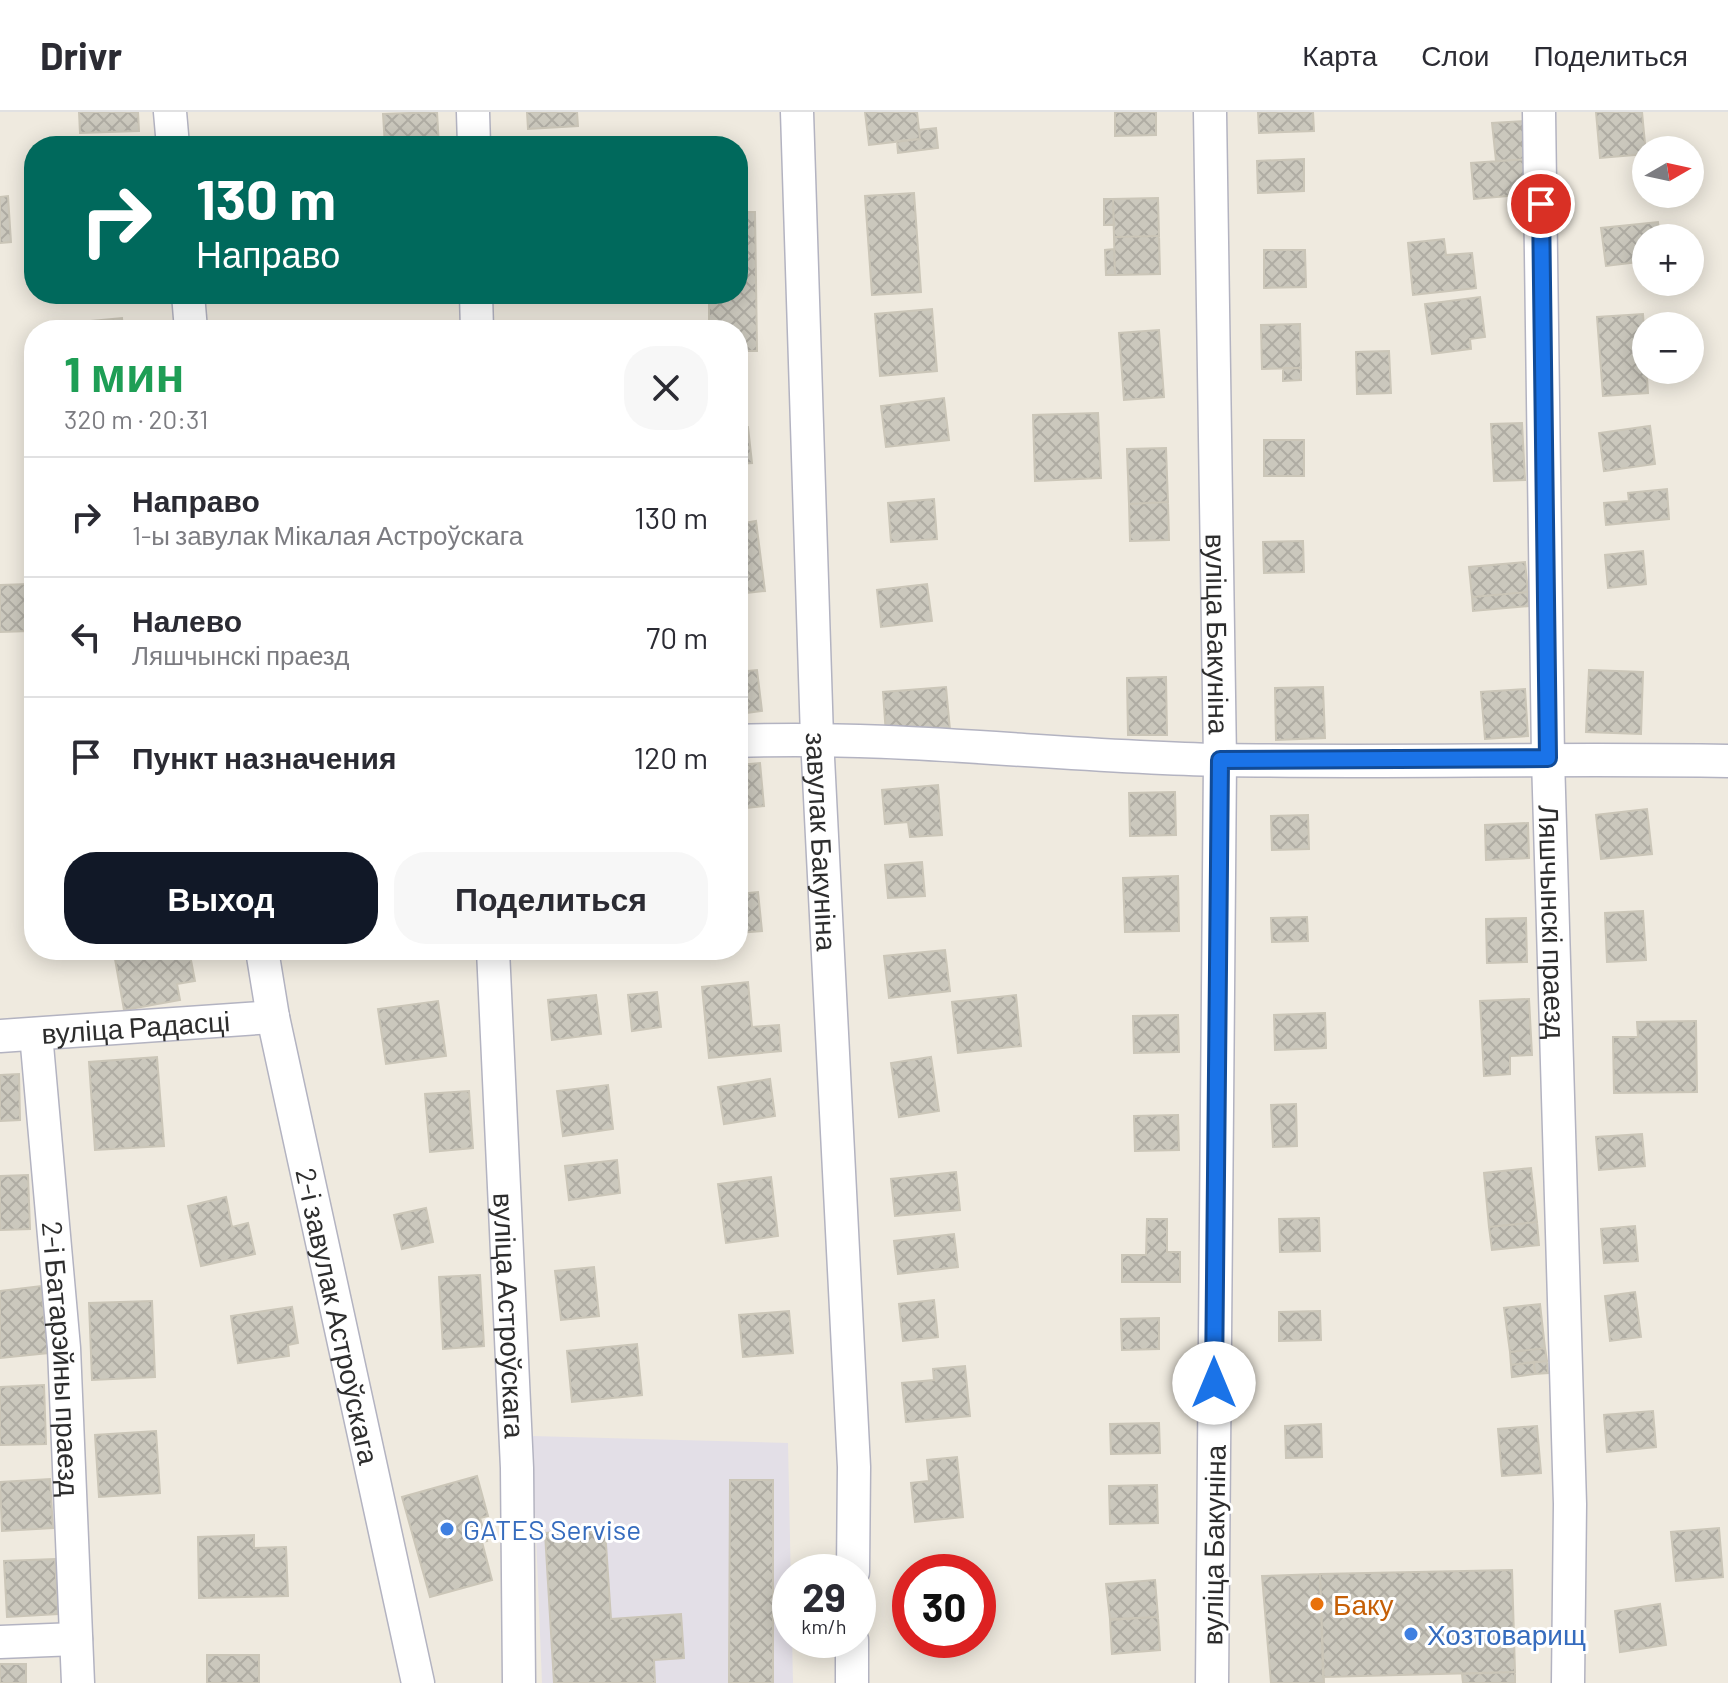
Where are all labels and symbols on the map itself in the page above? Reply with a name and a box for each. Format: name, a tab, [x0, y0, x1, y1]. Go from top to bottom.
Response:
north arrow	[1632, 136, 1704, 208]
pin	[1507, 170, 1575, 238]
street label: вуліца Бакуніна	[1200, 533, 1237, 735]
street label: завулак Бакуніна	[800, 731, 845, 952]
street label: Ляшчынскі праезд	[1532, 804, 1573, 1039]
street label: вуліца Радасці	[40, 1003, 231, 1050]
street label: 2-і завулак Астроўскага	[289, 1165, 387, 1468]
street label: вуліца Астроўскага	[487, 1192, 533, 1440]
street label: 2-і Батарэйны праезд	[36, 1220, 87, 1497]
position arrow	[1172, 1341, 1256, 1425]
street label: вуліца Бакуніна	[1194, 1444, 1232, 1646]
place label: GATES Servise	[463, 1512, 641, 1546]
marker: GATES Servise	[438, 1520, 456, 1538]
speed limit sign: 30	[892, 1554, 996, 1658]
place label: Баку	[1333, 1587, 1394, 1621]
marker: Баку	[1308, 1595, 1326, 1613]
place label: Хозтоварищ	[1427, 1617, 1586, 1651]
marker: Хозтоварищ	[1402, 1625, 1420, 1643]

